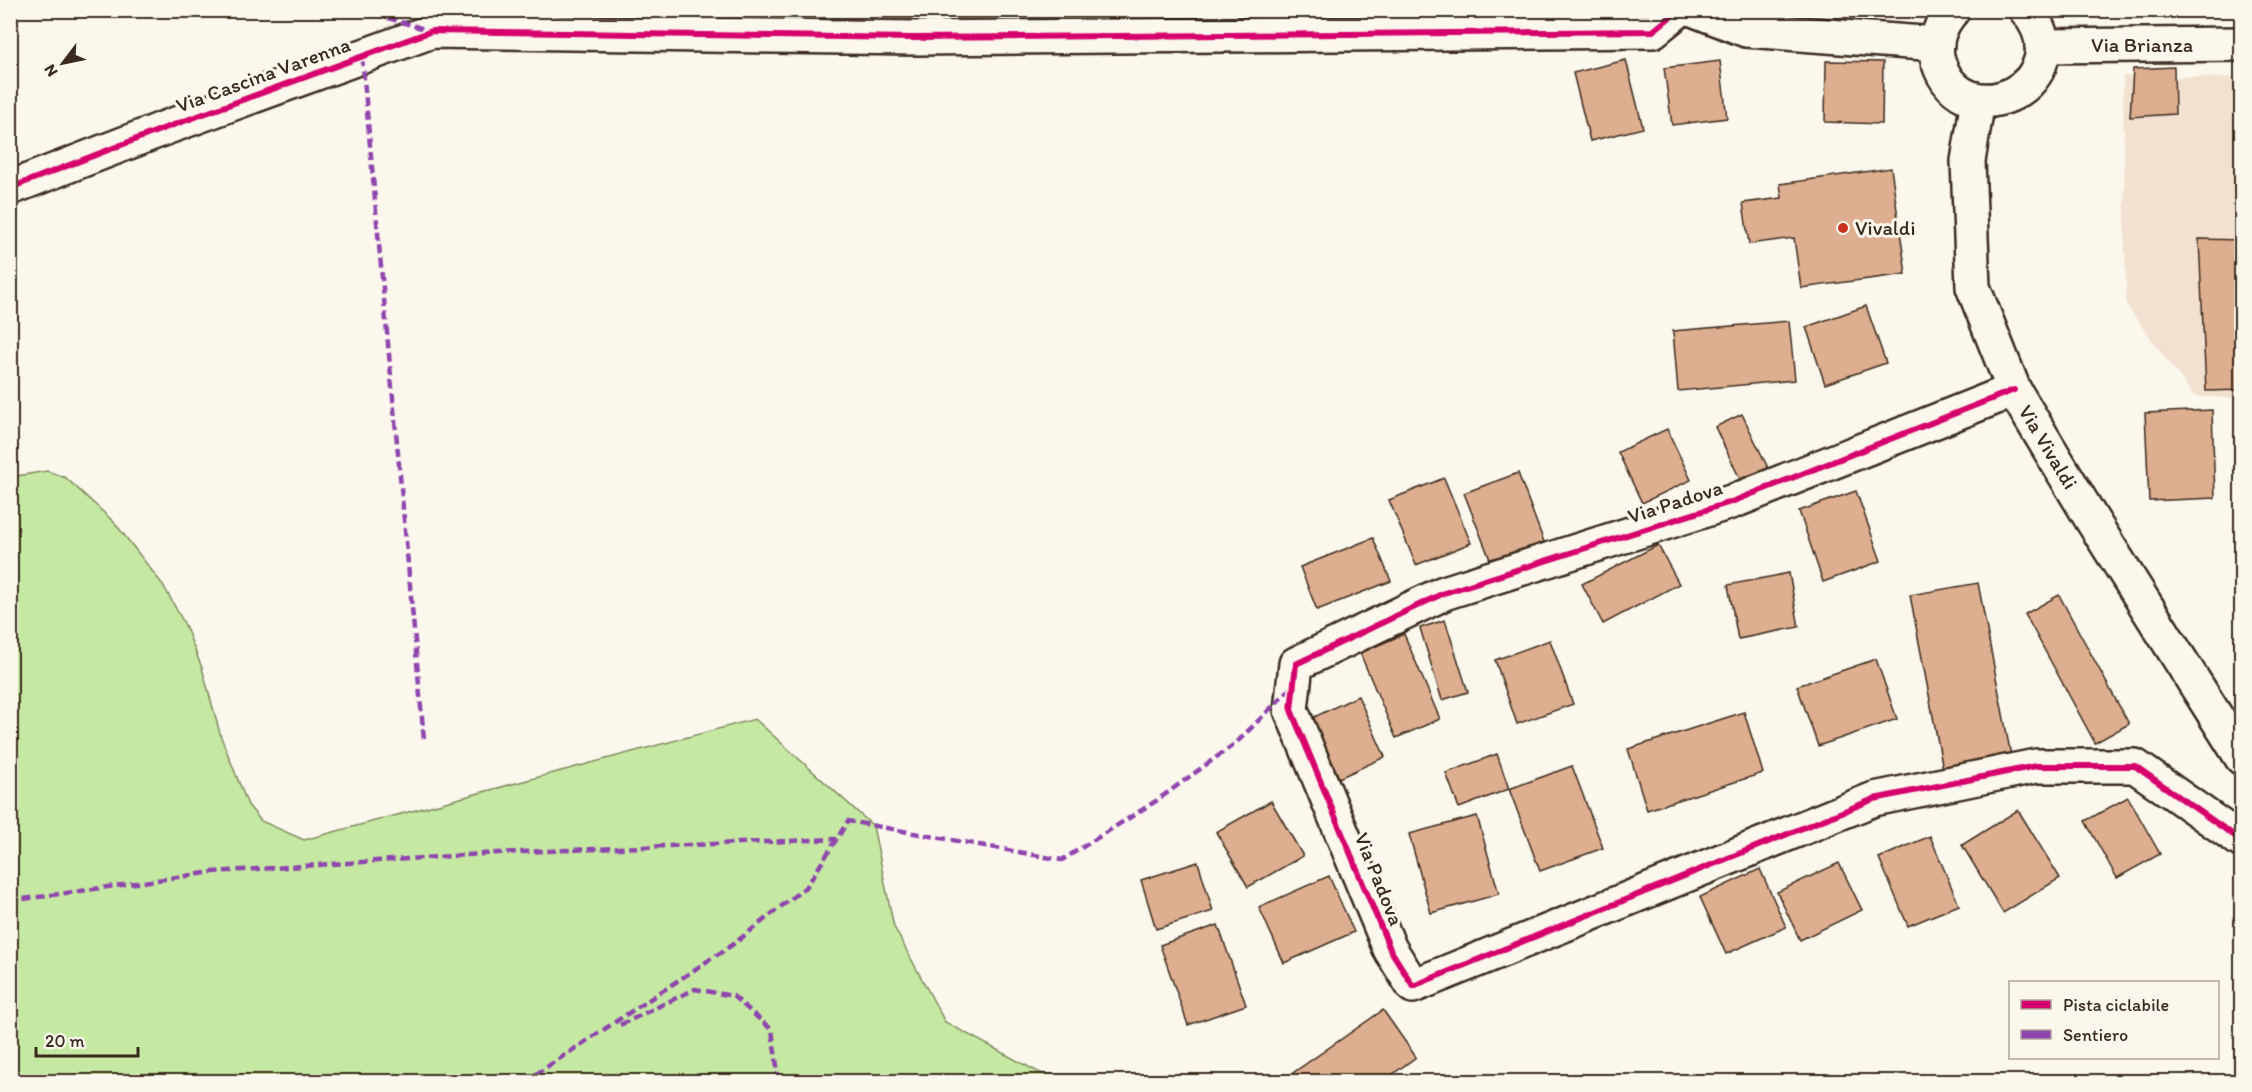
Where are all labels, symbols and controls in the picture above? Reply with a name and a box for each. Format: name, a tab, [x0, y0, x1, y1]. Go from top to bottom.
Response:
street label: Via Cascina Varenna	[172, 31, 353, 118]
street label: Via Brianza	[2091, 32, 2193, 57]
north arrow	[33, 33, 93, 93]
text: N	[40, 61, 62, 80]
place label: Vivaldi	[1855, 215, 1916, 240]
marker: Vivaldi	[1836, 221, 1850, 235]
street label: Via Vivaldi	[2014, 400, 2083, 493]
street label: Via Padova	[1624, 474, 1725, 529]
street label: Via Padova	[1350, 829, 1409, 929]
legend	[2009, 981, 2219, 1059]
text: Pista ciclabile	[2063, 994, 2169, 1016]
scale bar	[36, 1020, 138, 1058]
text: Sentiero	[2063, 1024, 2128, 1046]
text: 20 m	[45, 1030, 85, 1052]

